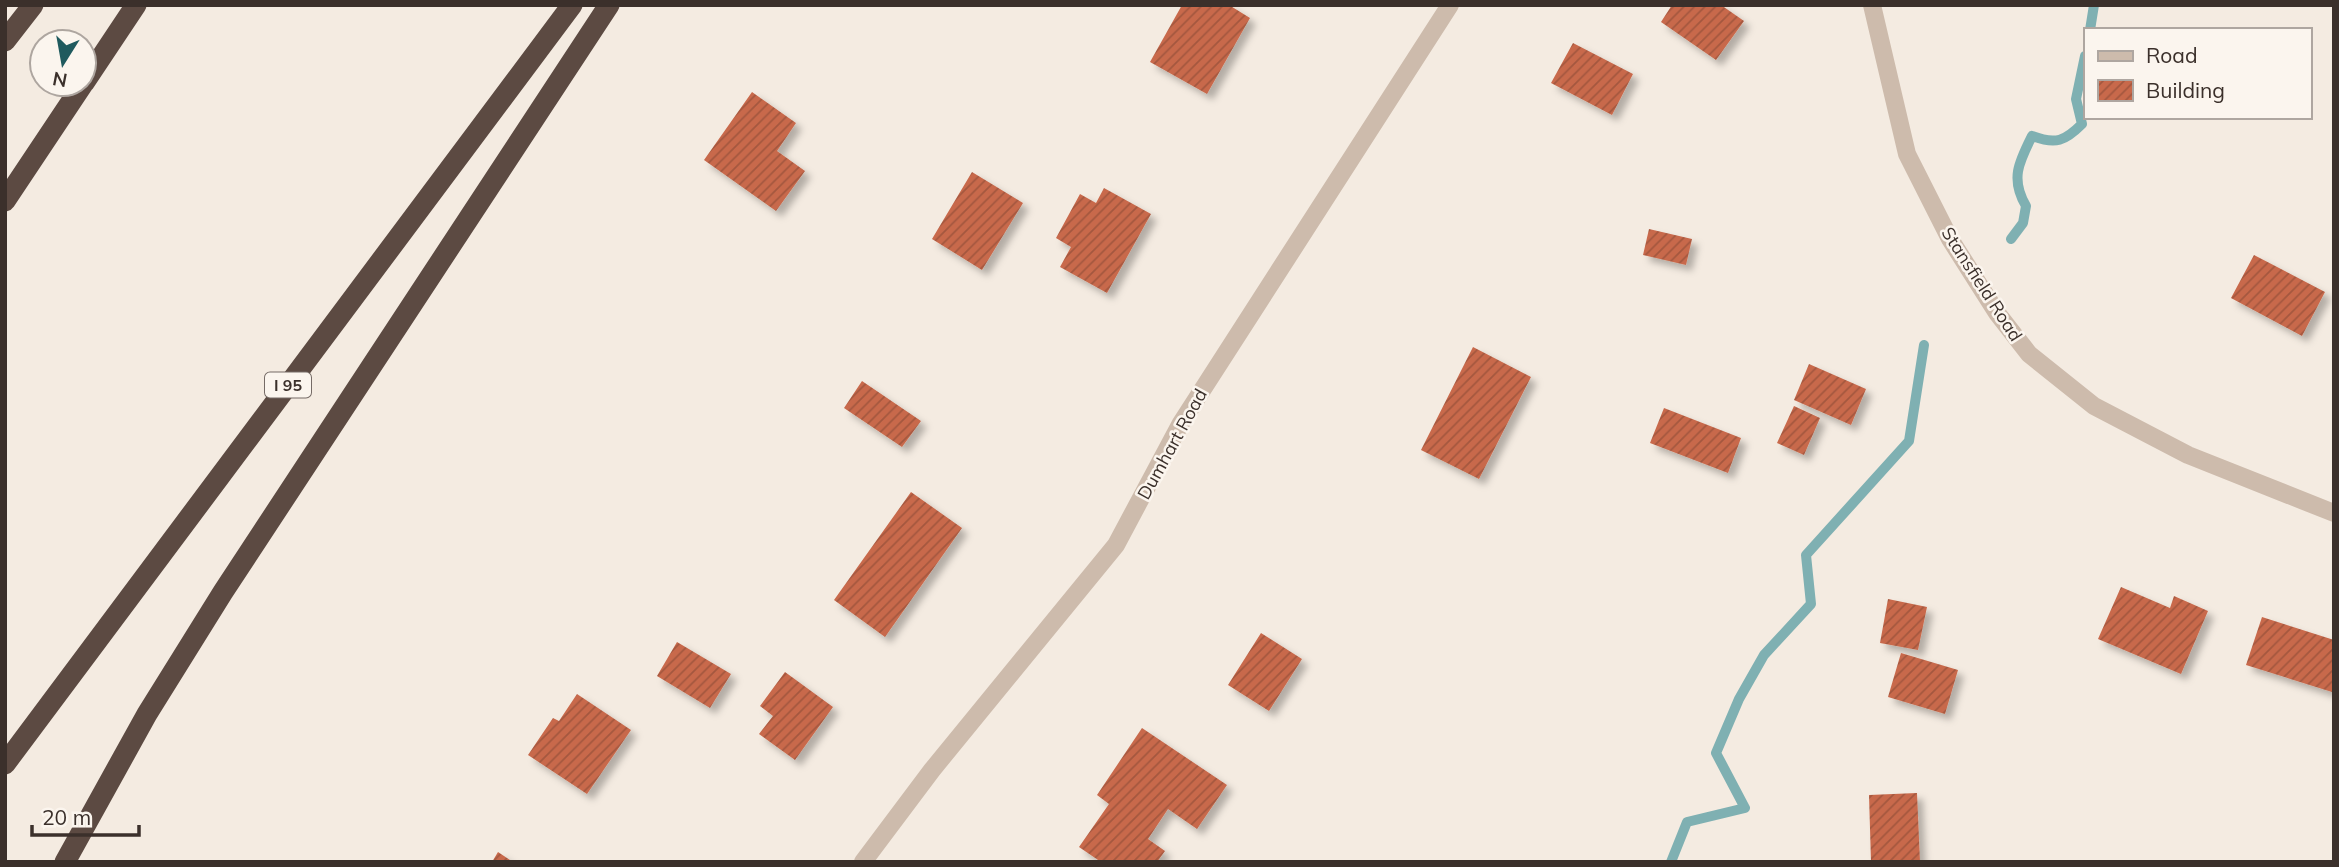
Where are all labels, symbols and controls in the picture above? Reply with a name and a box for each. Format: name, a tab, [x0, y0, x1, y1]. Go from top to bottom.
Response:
north arrow	[28, 28, 98, 98]
legend	[2084, 28, 2311, 119]
text: Road	[2146, 42, 2197, 68]
text: N	[50, 67, 69, 93]
text: Building	[2146, 77, 2225, 103]
street label: Stansfield Road	[1936, 222, 2028, 346]
road number: I 95	[265, 372, 311, 398]
street label: Dumhart Road	[1132, 385, 1212, 503]
scale bar	[32, 794, 138, 838]
text: 20 m	[42, 804, 91, 830]

